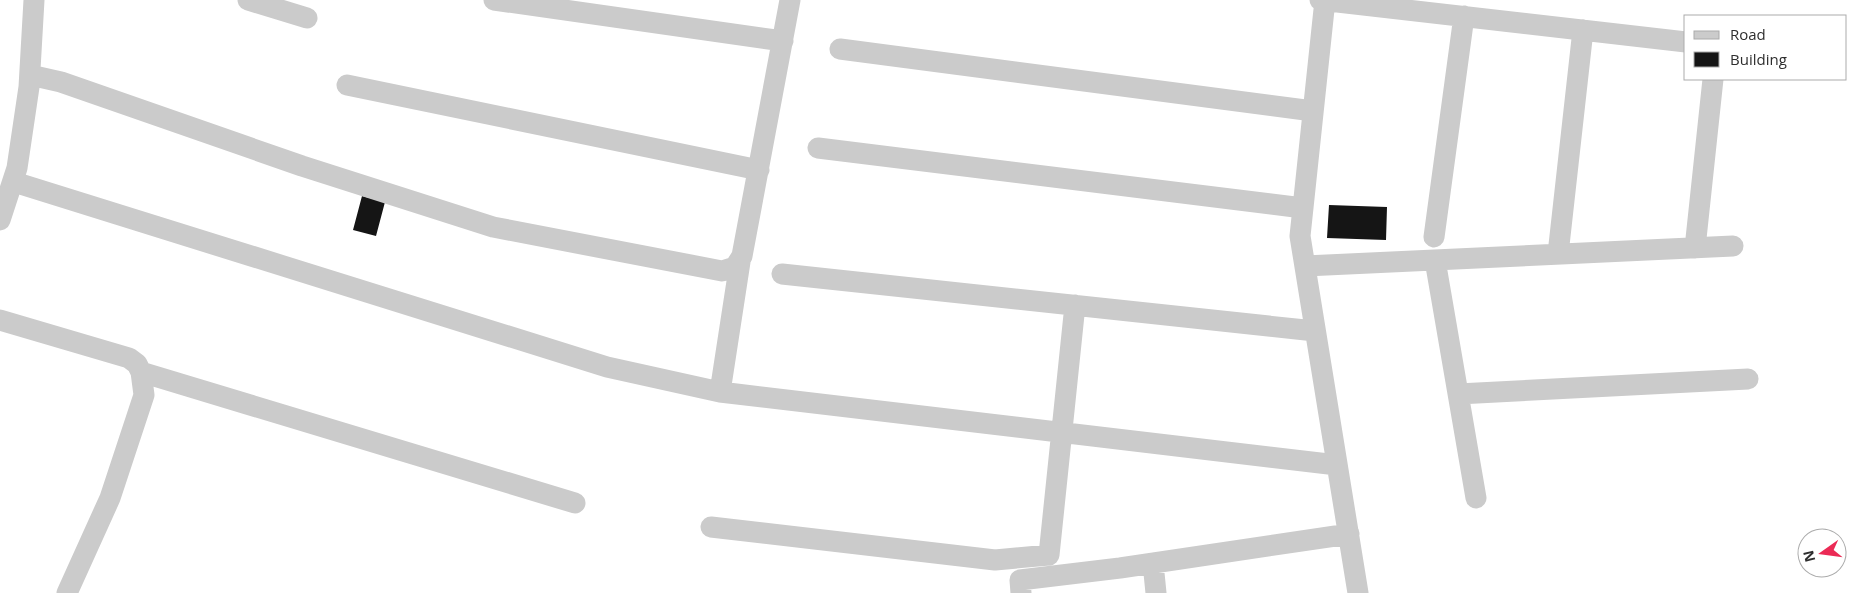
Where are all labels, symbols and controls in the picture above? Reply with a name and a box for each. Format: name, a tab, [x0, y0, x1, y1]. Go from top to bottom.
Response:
legend	[1684, 15, 1847, 80]
text: Road	[1730, 24, 1766, 44]
text: Building	[1730, 49, 1787, 69]
north arrow	[1797, 528, 1847, 578]
text: N	[1798, 548, 1819, 564]

